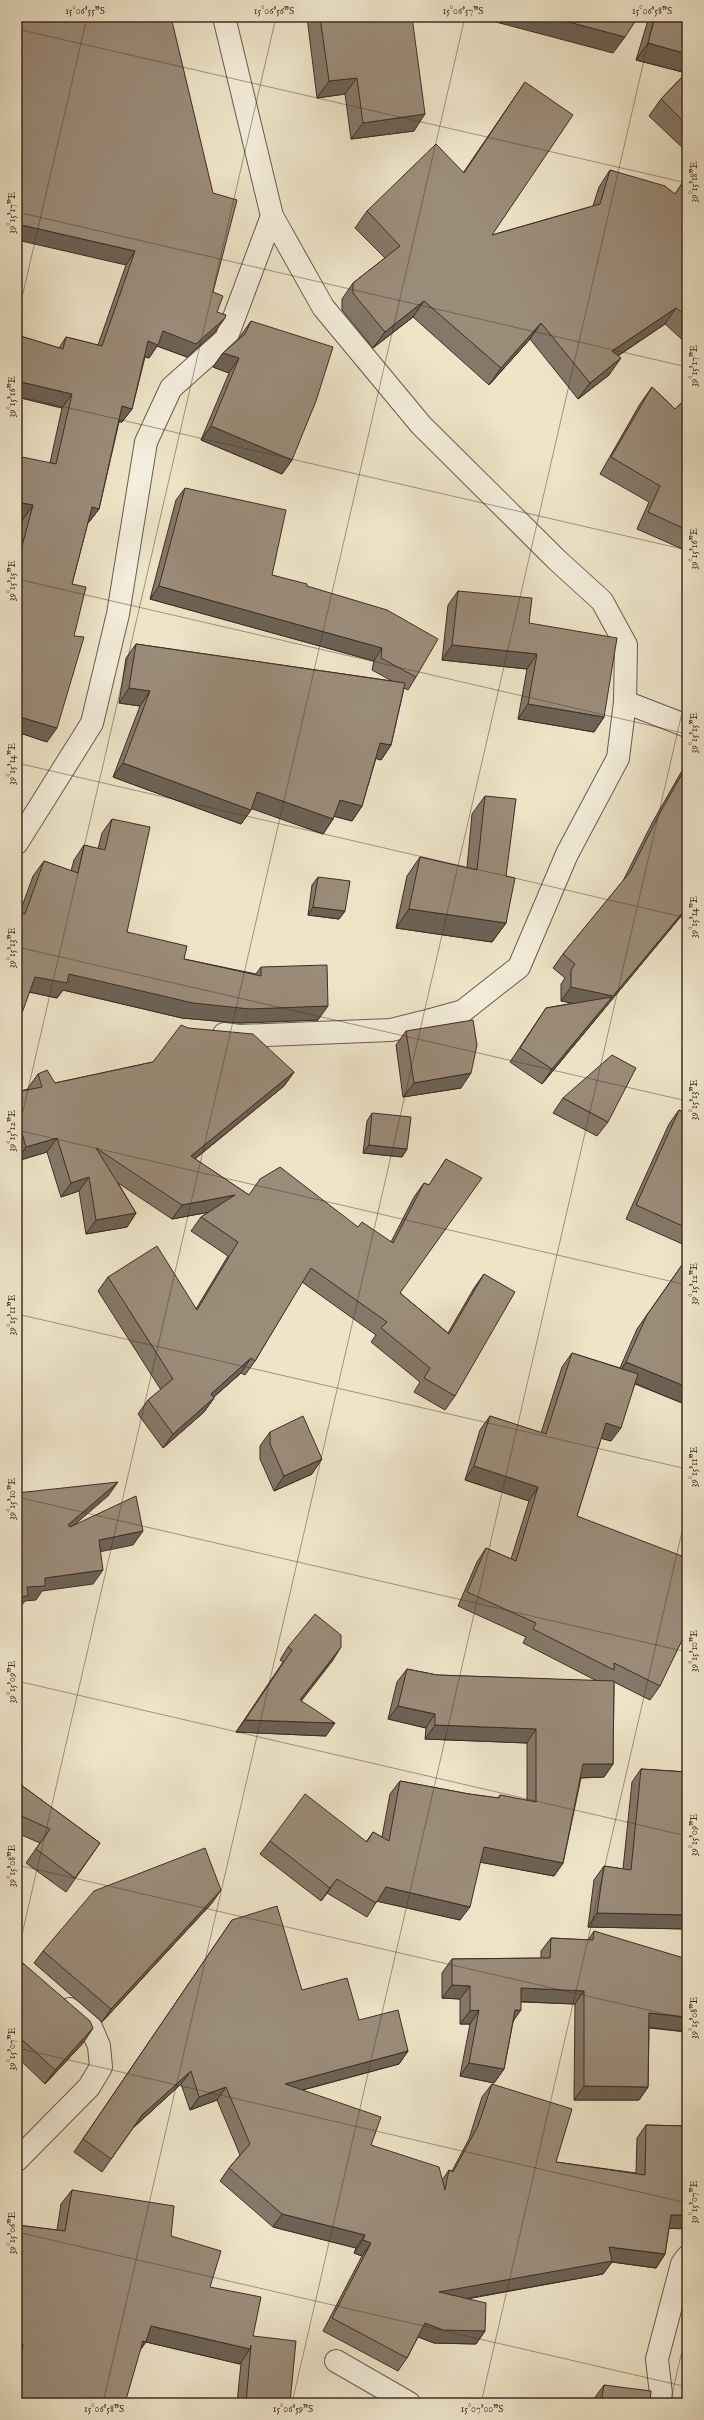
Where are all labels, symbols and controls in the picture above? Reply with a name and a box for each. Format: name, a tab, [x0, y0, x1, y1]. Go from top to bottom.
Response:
text: 15°06'55"S	[65, 5, 105, 18]
text: 15°06'56"S	[254, 5, 294, 18]
text: 15°06'57"S	[443, 5, 483, 18]
text: 15°06'58"S	[632, 5, 672, 18]
text: 39°15'18"E	[688, 161, 701, 202]
text: 39°15'17"E	[6, 192, 19, 234]
text: 39°15'17"E	[688, 345, 701, 387]
text: 39°15'16"E	[6, 376, 19, 418]
text: 39°15'16"E	[688, 528, 701, 570]
text: 39°15'15"E	[6, 561, 19, 601]
text: 39°15'15"E	[688, 713, 701, 753]
text: 39°15'14"E	[6, 743, 19, 785]
text: 39°15'14"E	[688, 896, 701, 938]
text: 39°15'13"E	[6, 928, 19, 968]
text: 39°15'13"E	[688, 1080, 701, 1120]
text: 39°15'12"E	[6, 1110, 19, 1152]
text: 39°15'12"E	[688, 1263, 701, 1305]
text: 39°15'11"E	[6, 1295, 19, 1335]
text: 39°15'11"E	[688, 1447, 701, 1487]
text: 39°15'10"E	[6, 1478, 19, 1520]
text: 39°15'10"E	[688, 1630, 701, 1672]
text: 39°15'09"E	[6, 1661, 19, 1703]
text: 39°15'09"E	[688, 1814, 701, 1856]
text: 39°15'08"E	[6, 1845, 19, 1887]
text: 39°15'08"E	[688, 1997, 701, 2039]
text: 39°15'07"E	[6, 2028, 19, 2070]
text: 39°15'07"E	[688, 2181, 701, 2223]
text: 39°15'06"E	[6, 2212, 19, 2254]
text: 15°06'58"S	[84, 2403, 124, 2416]
text: 15°06'59"S	[273, 2403, 313, 2416]
text: 15°07'00"S	[461, 2403, 503, 2416]

